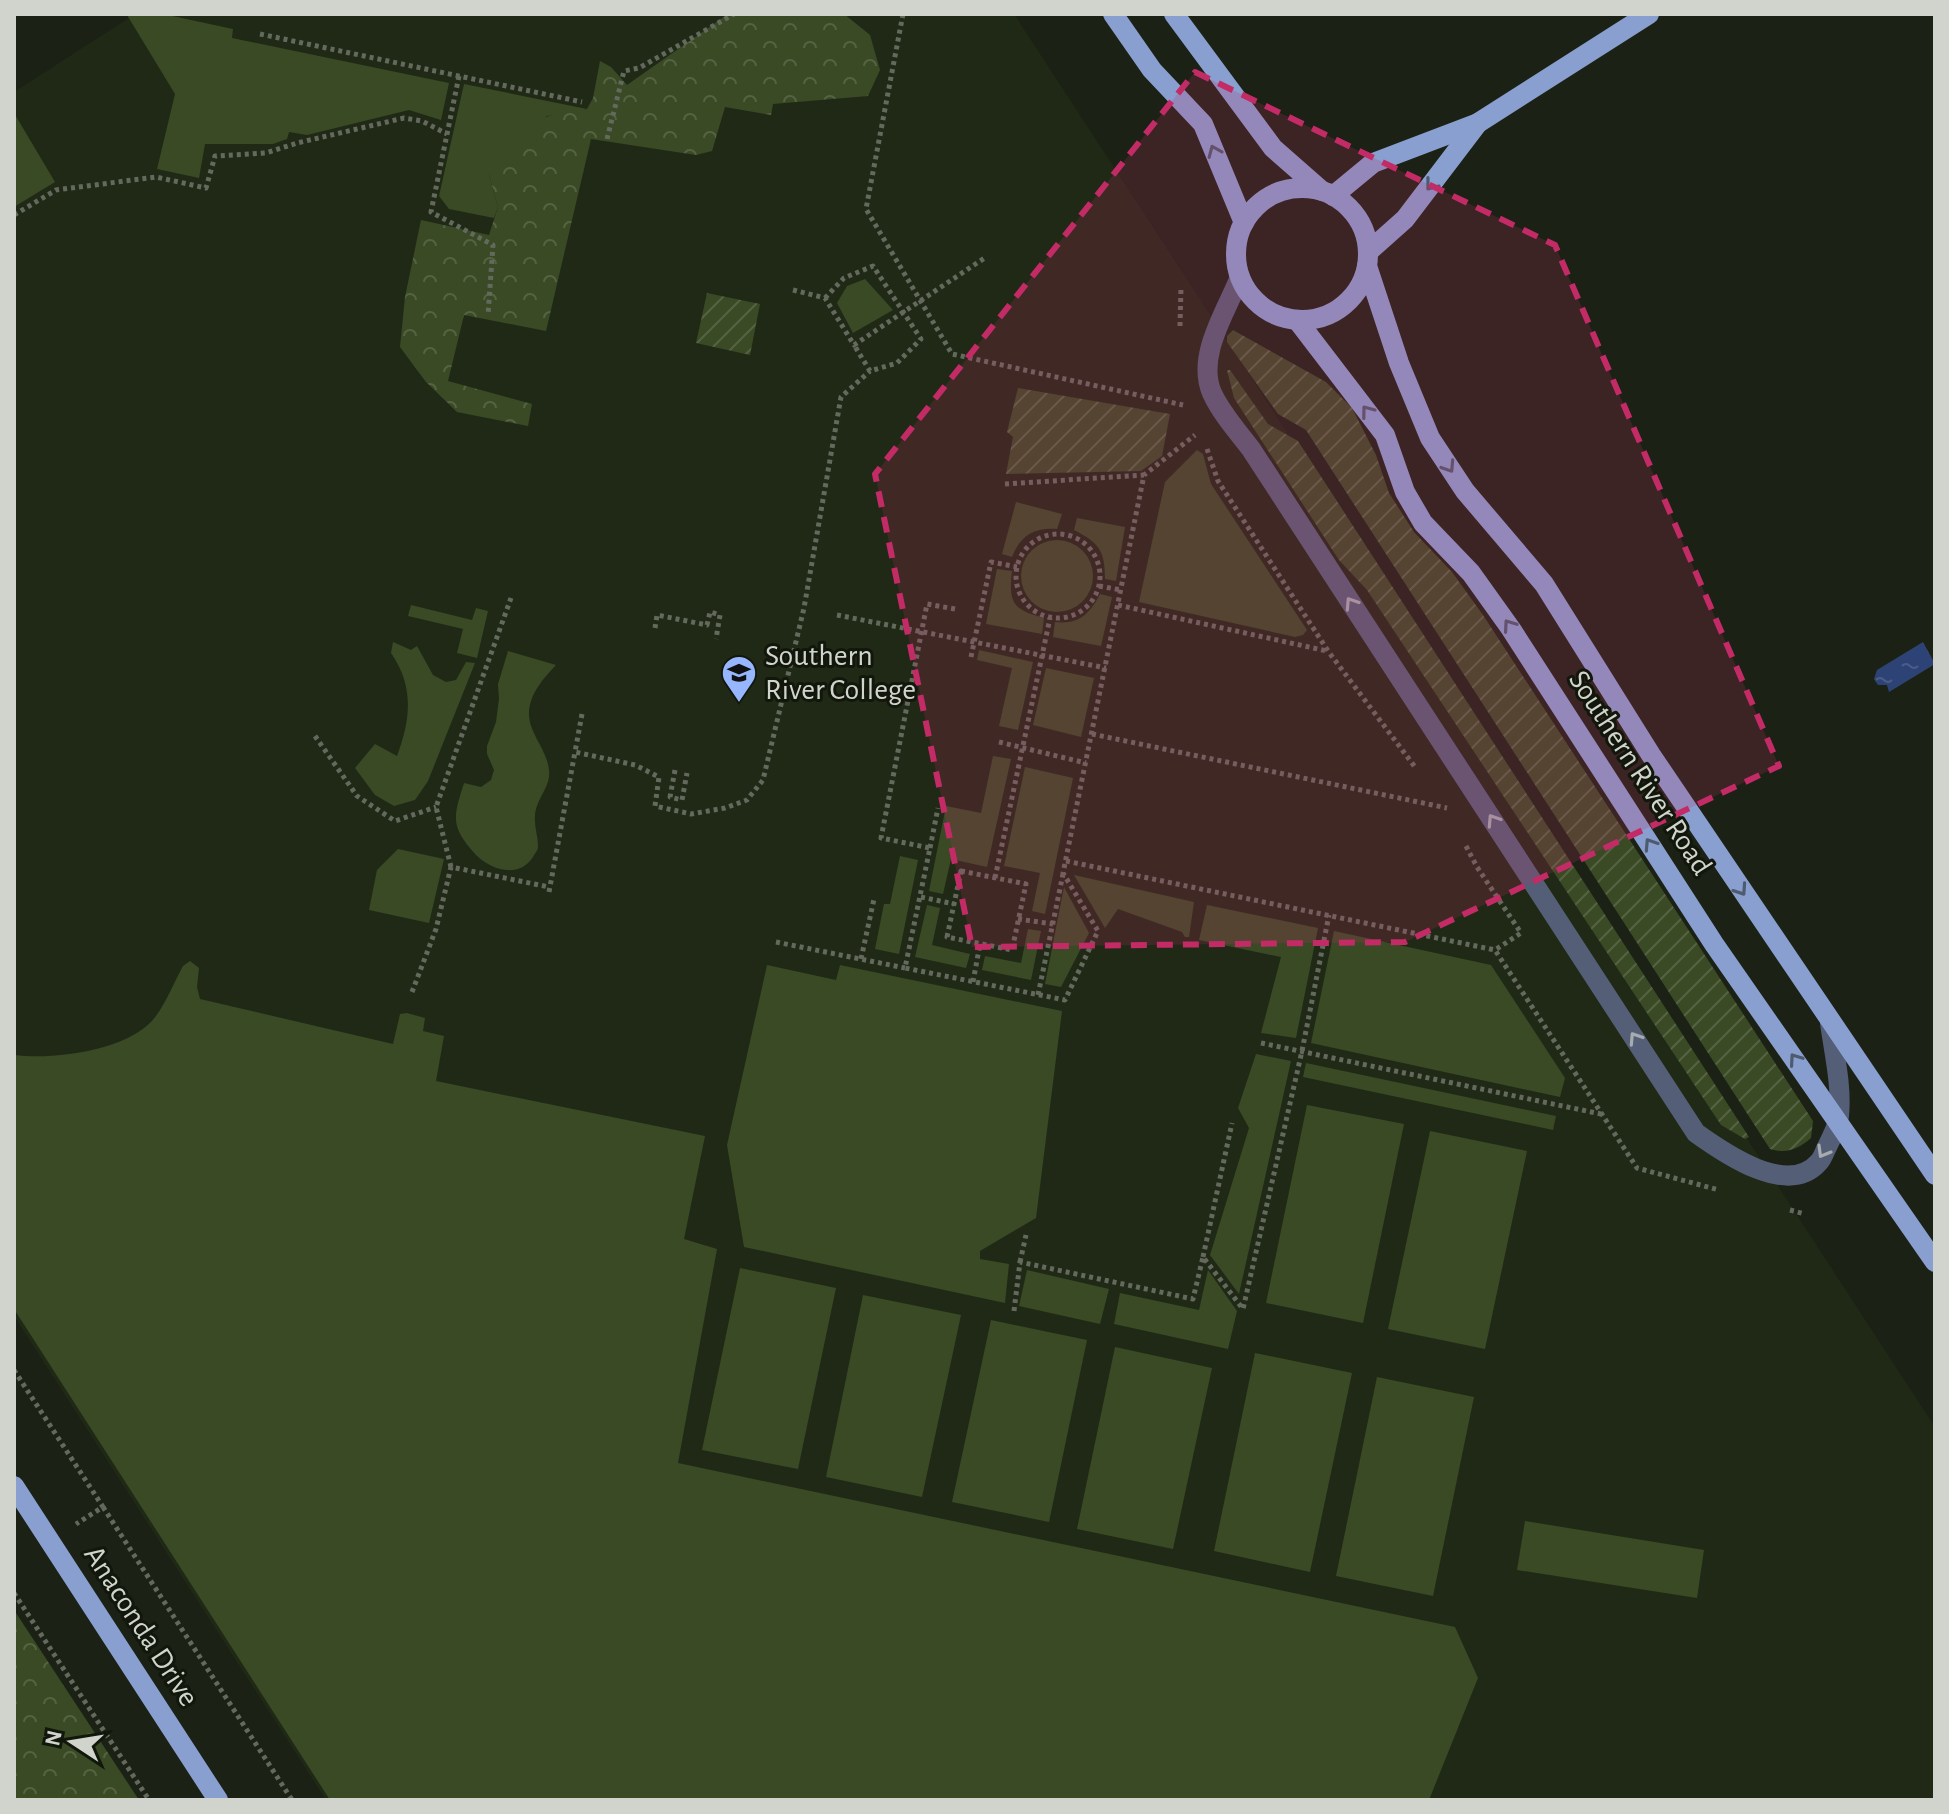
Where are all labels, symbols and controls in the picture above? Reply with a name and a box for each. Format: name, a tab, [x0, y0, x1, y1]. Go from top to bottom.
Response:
one-way arrow	[1208, 144, 1224, 159]
one-way arrow	[1426, 176, 1440, 191]
one-way arrow	[1363, 405, 1377, 420]
one-way arrow	[1439, 458, 1454, 473]
one-way arrow	[1345, 597, 1360, 611]
one-way arrow	[1504, 620, 1519, 634]
place label: Southern River College	[765, 641, 916, 705]
school or university icon: Southern River College	[720, 654, 758, 704]
street label: Southern River Road	[1563, 665, 1717, 881]
one-way arrow	[1487, 815, 1502, 829]
one-way arrow	[1644, 838, 1659, 853]
one-way arrow	[1731, 881, 1746, 895]
one-way arrow	[1630, 1032, 1645, 1047]
one-way arrow	[1790, 1054, 1805, 1068]
one-way arrow	[1817, 1143, 1833, 1158]
street label: Anaconda Drive	[78, 1540, 204, 1712]
north arrow	[32, 1702, 112, 1782]
text: N	[41, 1728, 66, 1748]

